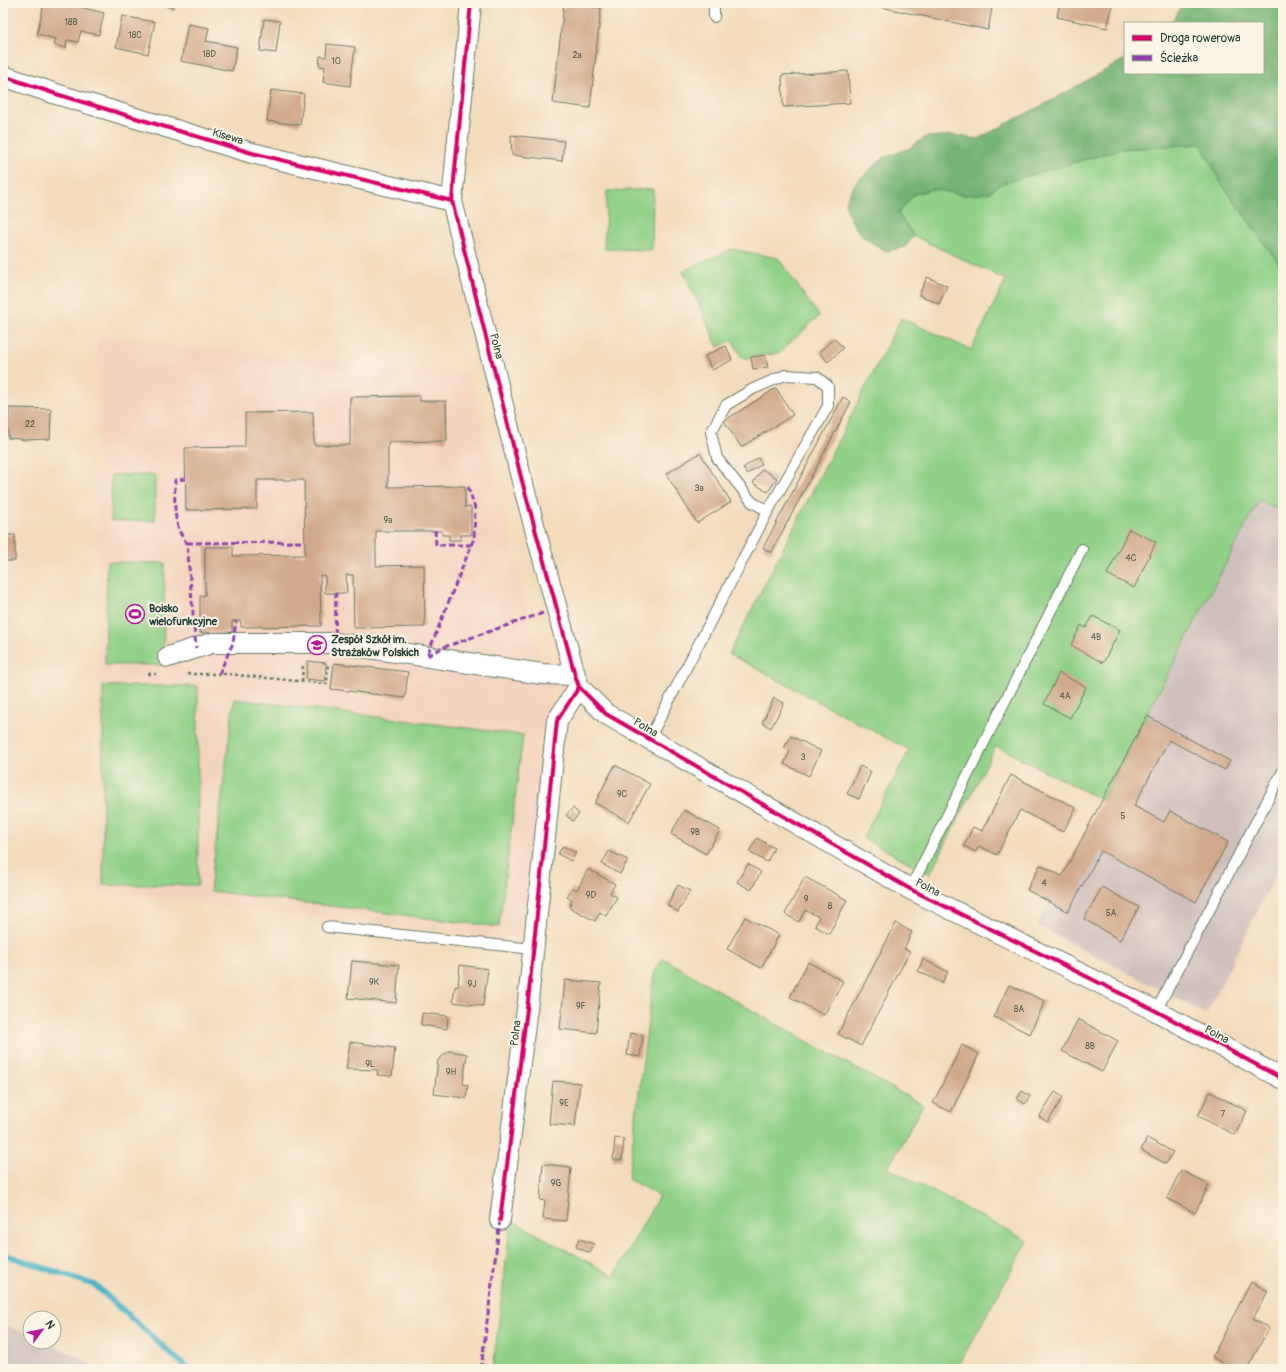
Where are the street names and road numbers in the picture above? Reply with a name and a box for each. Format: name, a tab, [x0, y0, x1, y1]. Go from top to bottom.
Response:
street label: Kisewa	[211, 126, 245, 147]
street label: Polna	[487, 332, 506, 360]
street label: Polna	[631, 715, 660, 740]
street label: Polna	[913, 876, 942, 899]
street label: Polna	[507, 1019, 524, 1047]
street label: Polna	[1202, 1023, 1231, 1046]

